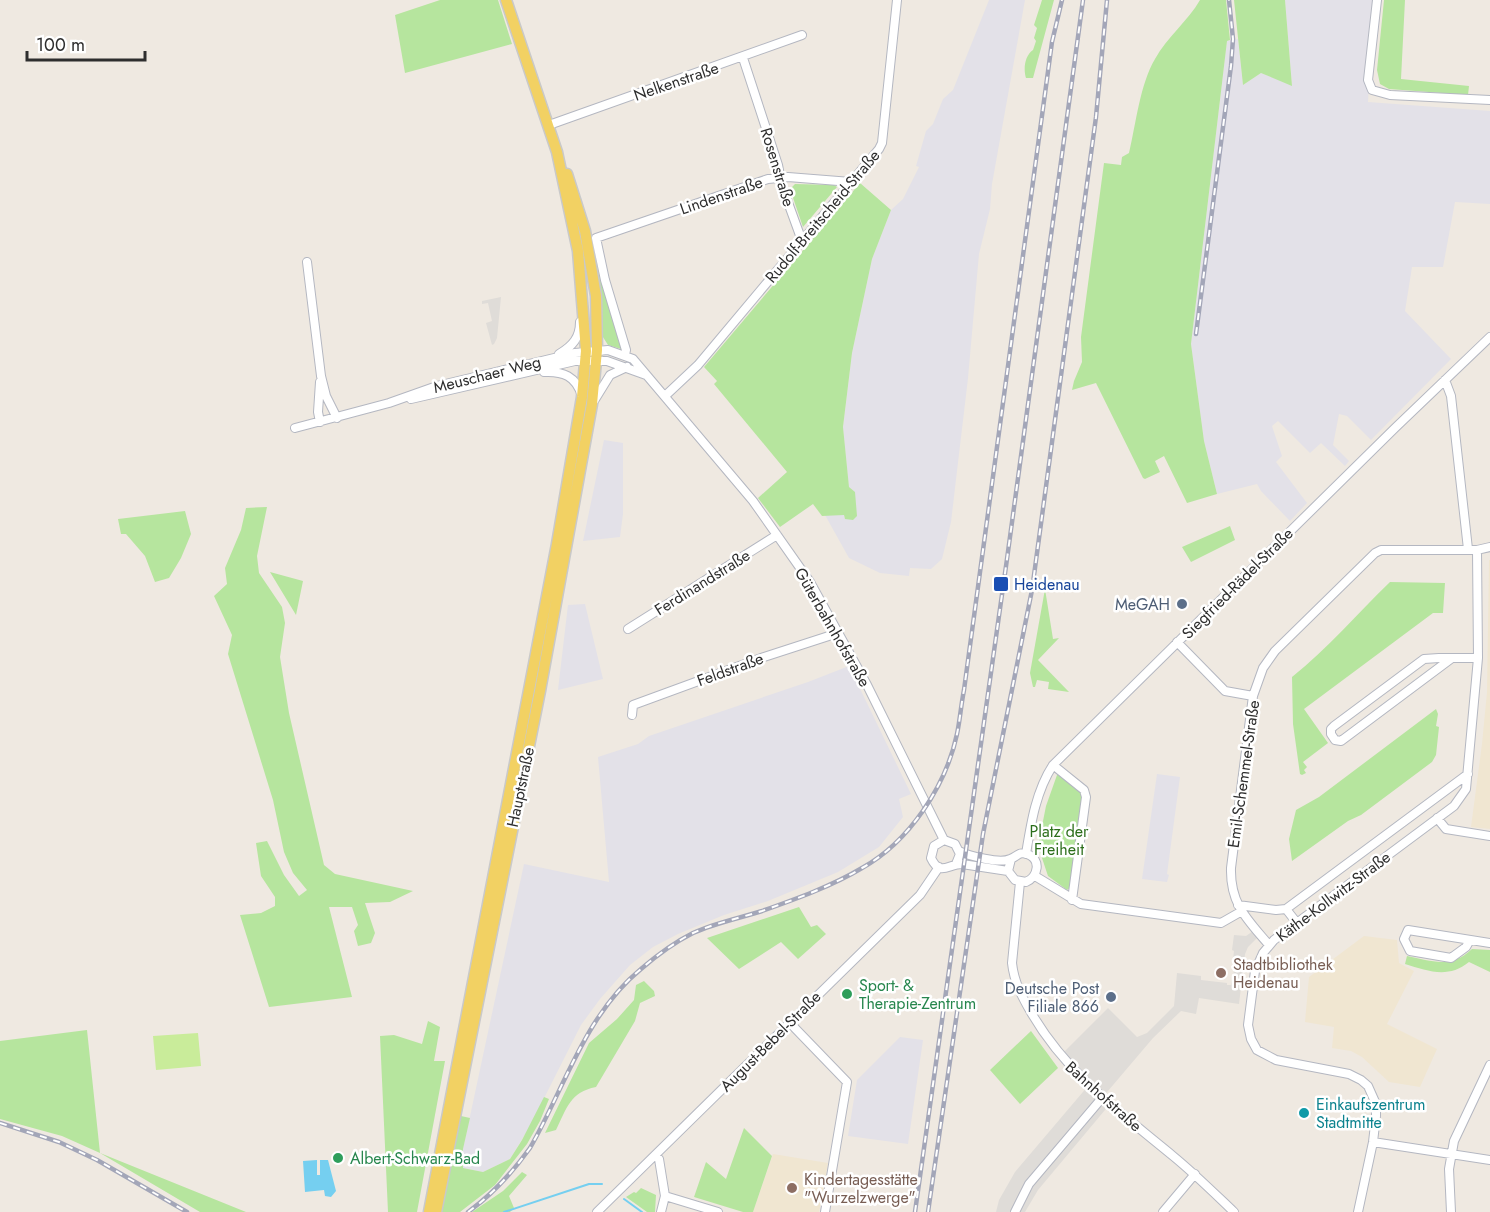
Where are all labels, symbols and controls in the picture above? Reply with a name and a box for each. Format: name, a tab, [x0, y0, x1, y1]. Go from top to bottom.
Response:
scale bar	[27, 24, 146, 62]
text: 100 m	[36, 32, 85, 58]
street label: Nelkenstraße	[631, 56, 722, 107]
street label: Rosenstraße	[755, 125, 800, 210]
street label: Rudolf-Breitscheid-Straße	[760, 145, 885, 288]
street label: Lindenstraße	[677, 171, 766, 220]
street label: Meuschaer Weg	[431, 350, 543, 399]
street label: Siegfried-Rädel-Straße	[1176, 522, 1298, 644]
street label: Ferdinandstraße	[650, 544, 755, 621]
street label: Güterbahnhofstraße	[789, 563, 876, 691]
place label: Heidenau	[1014, 573, 1080, 596]
marker: Heidenau	[992, 575, 1010, 593]
place label: MeGAH	[1115, 593, 1170, 616]
marker: MeGAH	[1175, 597, 1189, 611]
street label: Feldstraße	[694, 647, 767, 692]
street label: Emil-Schemmel-Straße	[1222, 699, 1265, 849]
street label: Hauptstraße	[501, 745, 540, 829]
park label: Platz der Freiheit	[1030, 820, 1089, 861]
street label: Käthe-Kollwitz-Straße	[1271, 846, 1395, 947]
place label: Stadtbibliothek Heidenau	[1233, 953, 1334, 994]
marker: Stadtbibliothek Heidenau	[1214, 966, 1228, 980]
place label: Sport- & Therapie-Zentrum	[859, 974, 976, 1015]
place label: Deutsche Post Filiale 866	[1005, 977, 1099, 1018]
street label: August-Bebel-Straße	[715, 986, 826, 1097]
marker: Sport- & Therapie-Zentrum	[840, 987, 854, 1001]
marker: Deutsche Post Filiale 866	[1104, 990, 1118, 1004]
street label: Bahnhofstraße	[1060, 1056, 1147, 1137]
place label: Einkaufszentrum Stadtmitte	[1316, 1093, 1426, 1134]
marker: Einkaufszentrum Stadtmitte	[1297, 1106, 1311, 1120]
place label: Albert-Schwarz-Bad	[350, 1147, 480, 1170]
marker: Albert-Schwarz-Bad	[331, 1151, 345, 1165]
place label: Kindertagesstätte "Wurzelzwerge"	[804, 1168, 918, 1209]
marker: Kindertagesstätte "Wurzelzwerge"	[785, 1181, 799, 1195]

